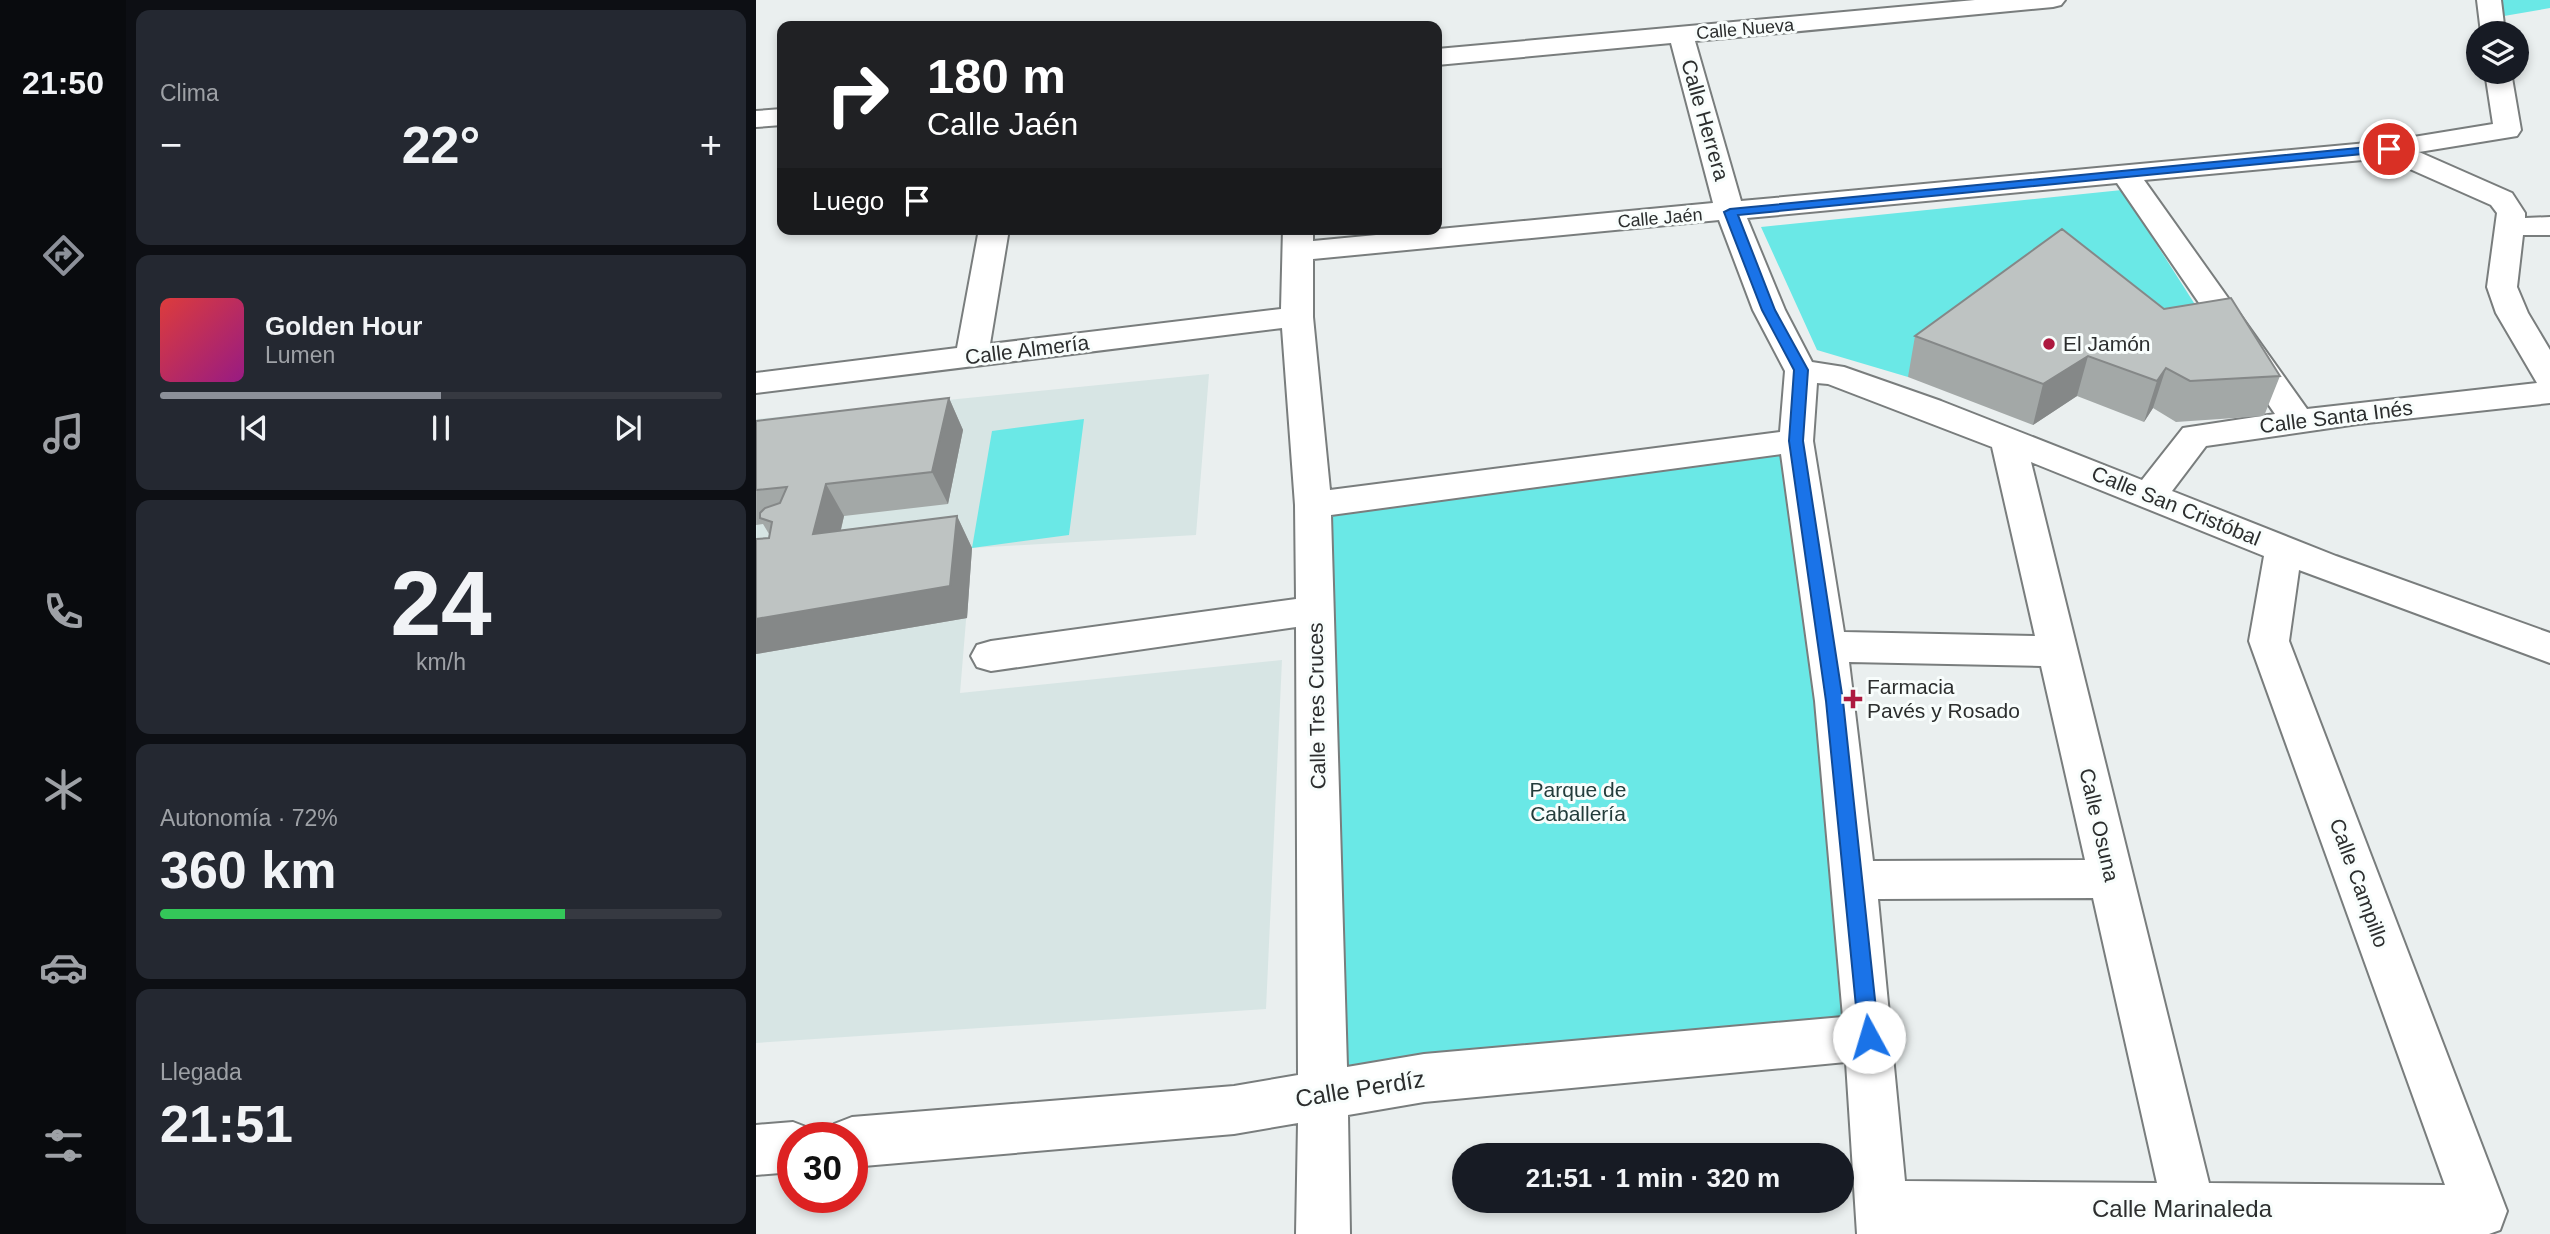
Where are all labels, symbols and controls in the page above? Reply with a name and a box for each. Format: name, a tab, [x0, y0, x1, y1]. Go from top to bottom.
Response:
street label: Calle Nueva	[1695, 15, 1796, 43]
map controls	[2466, 21, 2529, 84]
button: layers	[2466, 21, 2529, 84]
icon: right	[812, 49, 903, 140]
text: 180 m	[927, 49, 1066, 103]
street label: Calle Herrera	[1677, 57, 1734, 183]
text: 21:50	[22, 65, 104, 101]
text: Clima	[160, 80, 219, 106]
text: Calle Jaén	[927, 106, 1078, 142]
text: 22°	[402, 116, 480, 174]
pin	[2359, 119, 2419, 179]
text: −	[160, 124, 182, 166]
text: +	[700, 124, 722, 166]
icon: arrive	[2370, 130, 2408, 168]
icon: arrive	[898, 182, 936, 220]
text: Luego	[812, 186, 884, 216]
street label: Calle Jaén	[1617, 204, 1703, 232]
icon: directions	[39, 231, 88, 280]
text: Golden Hour	[265, 311, 422, 341]
street label: Calle Almería	[964, 330, 1091, 369]
place label: El Jamón	[2063, 332, 2151, 355]
marker: El Jamón	[2041, 336, 2057, 352]
text: Lumen	[265, 342, 335, 368]
street label: Calle Santa Inés	[2258, 396, 2414, 437]
icon: music	[39, 409, 88, 458]
icon: previous	[235, 409, 273, 447]
icon: pause	[422, 409, 460, 447]
icon: next	[609, 409, 647, 447]
street label: Calle San Cristóbal	[2089, 461, 2264, 550]
text: 24	[390, 553, 492, 654]
icon: phone	[39, 587, 88, 636]
street label: Calle Tres Cruces	[1304, 622, 1329, 790]
text: km/h	[416, 649, 466, 675]
place label: Farmacia Pavés y Rosado	[1867, 675, 2020, 722]
marker: Farmacia Pavés y Rosado	[1845, 691, 1861, 707]
icon: climate	[39, 765, 88, 814]
street label: Calle Osuna	[2075, 766, 2124, 884]
park label: Parque de Caballería	[1530, 778, 1626, 825]
text: Autonomía · 72%	[160, 805, 338, 831]
street label: Calle Campillo	[2326, 815, 2393, 950]
text: 360 km	[160, 841, 336, 899]
icon: car	[39, 943, 88, 992]
position arrow	[1832, 1000, 1906, 1074]
text: Llegada	[160, 1059, 242, 1085]
street label: Calle Perdíz	[1293, 1065, 1427, 1112]
text: 21:51	[160, 1095, 293, 1153]
icon: filters	[39, 1121, 88, 1170]
speed limit sign: 30	[777, 1122, 868, 1213]
text: 21:51 · 1 min · 320 m	[1526, 1163, 1780, 1193]
street label: Calle Marinaleda	[2092, 1195, 2273, 1222]

